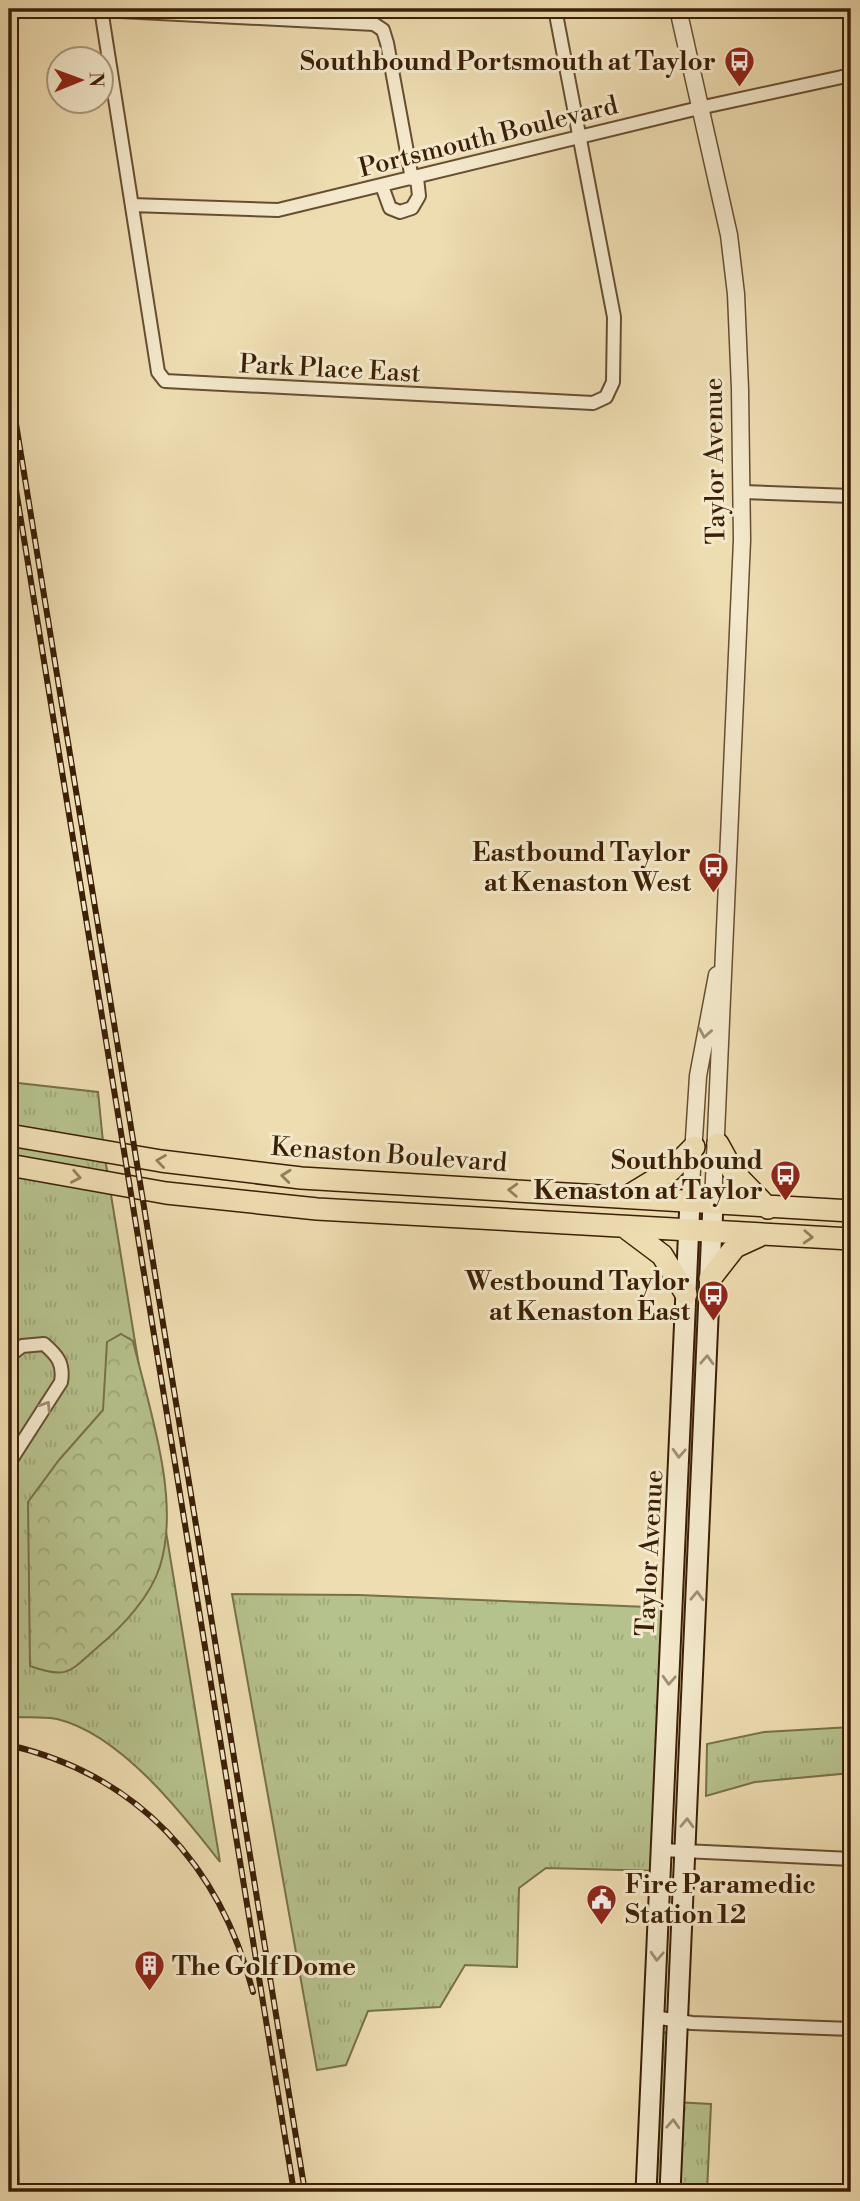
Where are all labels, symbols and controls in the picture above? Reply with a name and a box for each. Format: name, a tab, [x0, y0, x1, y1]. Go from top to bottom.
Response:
bus stop icon: Southbound Portsmouth at Taylor	[722, 44, 756, 88]
north arrow	[46, 46, 116, 116]
place label: Southbound Portsmouth at Taylor	[300, 46, 716, 78]
text: N	[84, 72, 108, 87]
street label: Portsmouth Boulevard	[355, 89, 621, 185]
street label: Park Place East	[238, 348, 421, 390]
street label: Taylor Avenue	[698, 377, 732, 545]
place label: Eastbound Taylor at Kenaston West	[472, 837, 692, 899]
bus stop icon: Eastbound Taylor at Kenaston West	[697, 850, 731, 894]
one-way arrow	[698, 1027, 713, 1039]
street label: Kenaston Boulevard	[270, 1131, 508, 1179]
place label: Southbound Kenaston at Taylor	[534, 1145, 763, 1207]
one-way arrow	[155, 1153, 167, 1168]
bus stop icon: Southbound Kenaston at Taylor	[769, 1158, 803, 1202]
one-way arrow	[70, 1169, 82, 1184]
one-way arrow	[280, 1169, 291, 1184]
one-way arrow	[507, 1182, 518, 1197]
one-way arrow	[803, 1229, 814, 1244]
place label: Westbound Taylor at Kenaston East	[464, 1266, 691, 1328]
bus stop icon: Westbound Taylor at Kenaston East	[696, 1279, 730, 1323]
one-way arrow	[699, 1354, 714, 1365]
one-way arrow	[38, 1401, 50, 1414]
one-way arrow	[672, 1448, 687, 1459]
street label: Taylor Avenue	[630, 1469, 670, 1637]
one-way arrow	[689, 1590, 704, 1601]
one-way arrow	[662, 1675, 677, 1686]
one-way arrow	[680, 1818, 695, 1829]
place label: Fire Paramedic Station 12	[625, 1869, 816, 1931]
public building icon: Fire Paramedic Station 12	[585, 1882, 619, 1926]
building icon: The Golf Dome	[132, 1949, 166, 1993]
place label: The Golf Dome	[172, 1951, 356, 1983]
one-way arrow	[649, 1951, 664, 1962]
one-way arrow	[666, 2118, 681, 2129]

